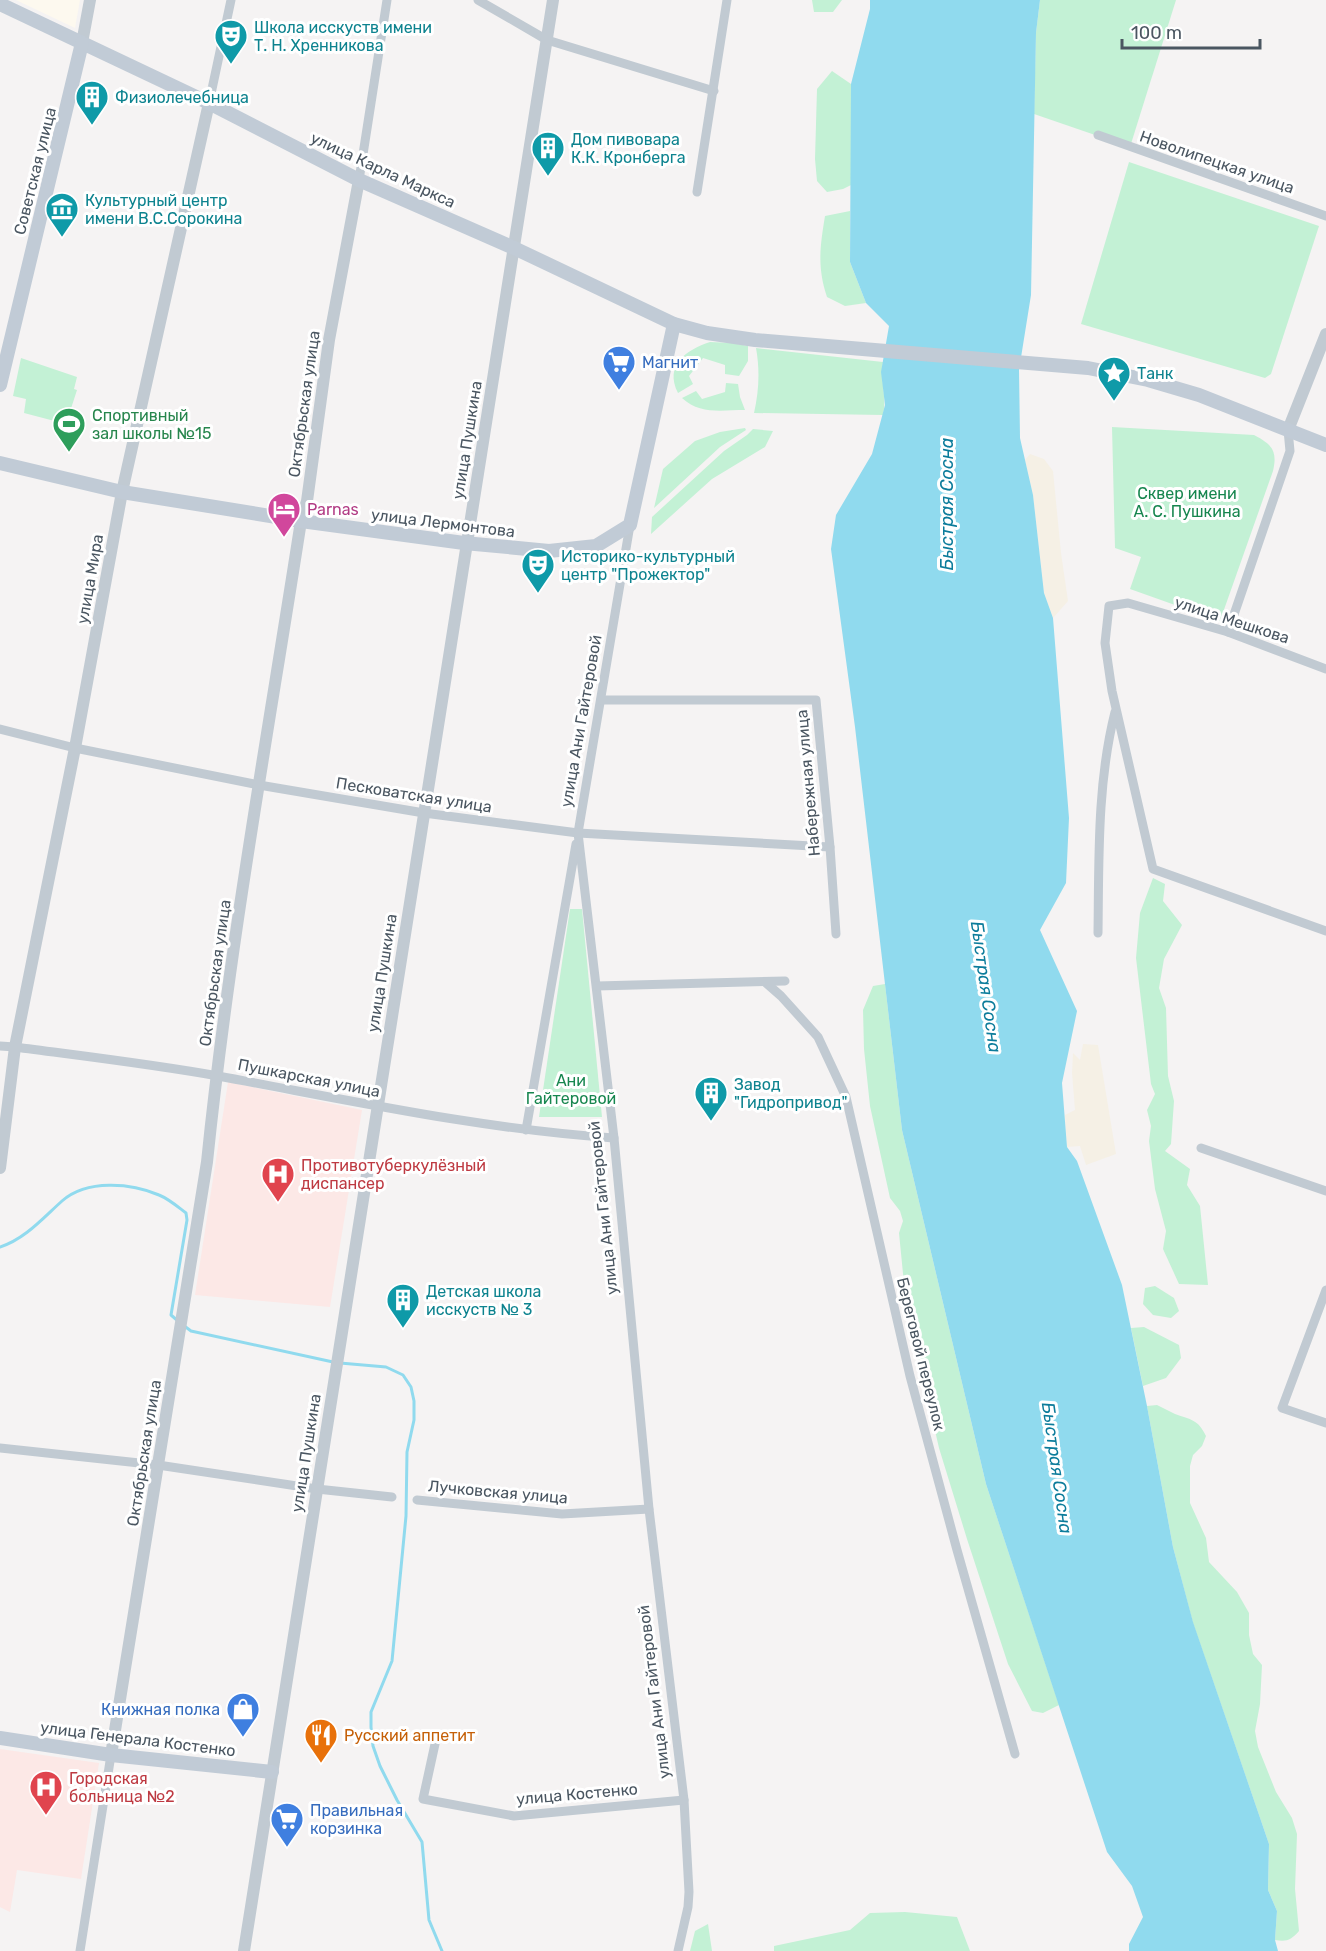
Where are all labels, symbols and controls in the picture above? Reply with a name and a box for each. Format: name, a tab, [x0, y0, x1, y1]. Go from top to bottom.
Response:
scale bar	[1122, 12, 1260, 50]
theatre icon: Школа исскуств имени Т. Н. Хренникова	[213, 18, 249, 65]
place label: Школа исскуств имени Т. Н. Хренникова	[254, 18, 432, 55]
text: 100 m	[1131, 22, 1182, 44]
building icon: Физиолечебница	[74, 79, 110, 126]
place label: Физиолечебница	[115, 88, 249, 107]
street label: Советская улица	[10, 105, 60, 237]
street label: Новолипецкая улица	[1137, 127, 1297, 197]
street label: улица Карла Маркса	[308, 128, 458, 212]
building icon: Дом пивовара К.К. Кронберга	[530, 130, 566, 177]
place label: Дом пивовара К.К. Кронберга	[571, 130, 686, 167]
museum icon: Культурный центр имени В.С.Сорокина	[44, 191, 80, 238]
place label: Культурный центр имени В.С.Сорокина	[85, 191, 242, 228]
street label: Октябрьская улица	[284, 329, 324, 479]
supermarket icon: Магнит	[601, 344, 637, 391]
place label: Магнит	[642, 353, 698, 372]
place icon: Танк	[1096, 355, 1132, 402]
place label: Танк	[1137, 364, 1174, 383]
street label: улица Пушкина	[448, 379, 486, 501]
sports icon: Спортивный зал школы №15	[51, 406, 87, 453]
place label: Спортивный зал школы №15	[92, 406, 211, 443]
water label: Быстрая Сосна	[936, 437, 958, 570]
park label: Сквер имени А. С. Пушкина	[1134, 484, 1240, 521]
hotel icon: Parnas	[266, 491, 302, 538]
place label: Parnas	[307, 500, 359, 519]
street label: улица Лермонтова	[370, 505, 516, 541]
street label: улица Мира	[73, 533, 107, 625]
theatre icon: Историко-культурный центр "Прожектор"	[520, 547, 556, 594]
place label: Историко-культурный центр "Прожектор"	[561, 547, 735, 584]
street label: улица Мешкова	[1172, 593, 1292, 647]
street label: улица Ани Гайтеровой	[556, 633, 606, 809]
street label: Набережная улица	[792, 709, 824, 857]
street label: Песковатская улица	[335, 773, 493, 817]
street label: Октябрьская улица	[195, 898, 235, 1048]
street label: улица Пушкина	[363, 912, 401, 1034]
water label: Быстрая Сосна	[966, 920, 1006, 1055]
street label: Пушкарская улица	[236, 1055, 382, 1101]
park label: Ани Гайтеровой	[526, 1071, 616, 1108]
building icon: Завод "Гидропривод"	[693, 1075, 729, 1122]
place label: Завод "Гидропривод"	[734, 1075, 848, 1112]
street label: улица Ани Гайтеровой	[584, 1120, 622, 1296]
hospital icon: Противотуберкулёзный диспансер	[260, 1156, 296, 1203]
place label: Противотуберкулёзный диспансер	[301, 1156, 486, 1193]
street label: Береговой переулок	[893, 1275, 949, 1433]
building icon: Детская школа исскуств № 3	[385, 1282, 421, 1329]
place label: Детская школа исскуств № 3	[426, 1282, 541, 1319]
street label: Октябрьская улица	[123, 1378, 165, 1528]
street label: улица Пушкина	[287, 1392, 325, 1514]
water label: Быстрая Сосна	[1037, 1401, 1077, 1536]
street label: Лучковская улица	[427, 1476, 569, 1508]
street label: улица Ани Гайтеровой	[634, 1604, 674, 1780]
shop icon: Книжная полка	[225, 1691, 261, 1738]
place label: Книжная полка	[101, 1700, 220, 1719]
restaurant icon: Русский аппетит	[303, 1717, 339, 1764]
street label: улица Генерала Костенко	[39, 1718, 237, 1760]
place label: Русский аппетит	[344, 1726, 475, 1745]
hospital icon: Городская больница №2	[28, 1769, 64, 1816]
place label: Городская больница №2	[69, 1769, 175, 1806]
street label: улица Костенко	[515, 1779, 639, 1809]
supermarket icon: Правильная корзинка	[269, 1801, 305, 1848]
place label: Правильная корзинка	[310, 1801, 403, 1838]

